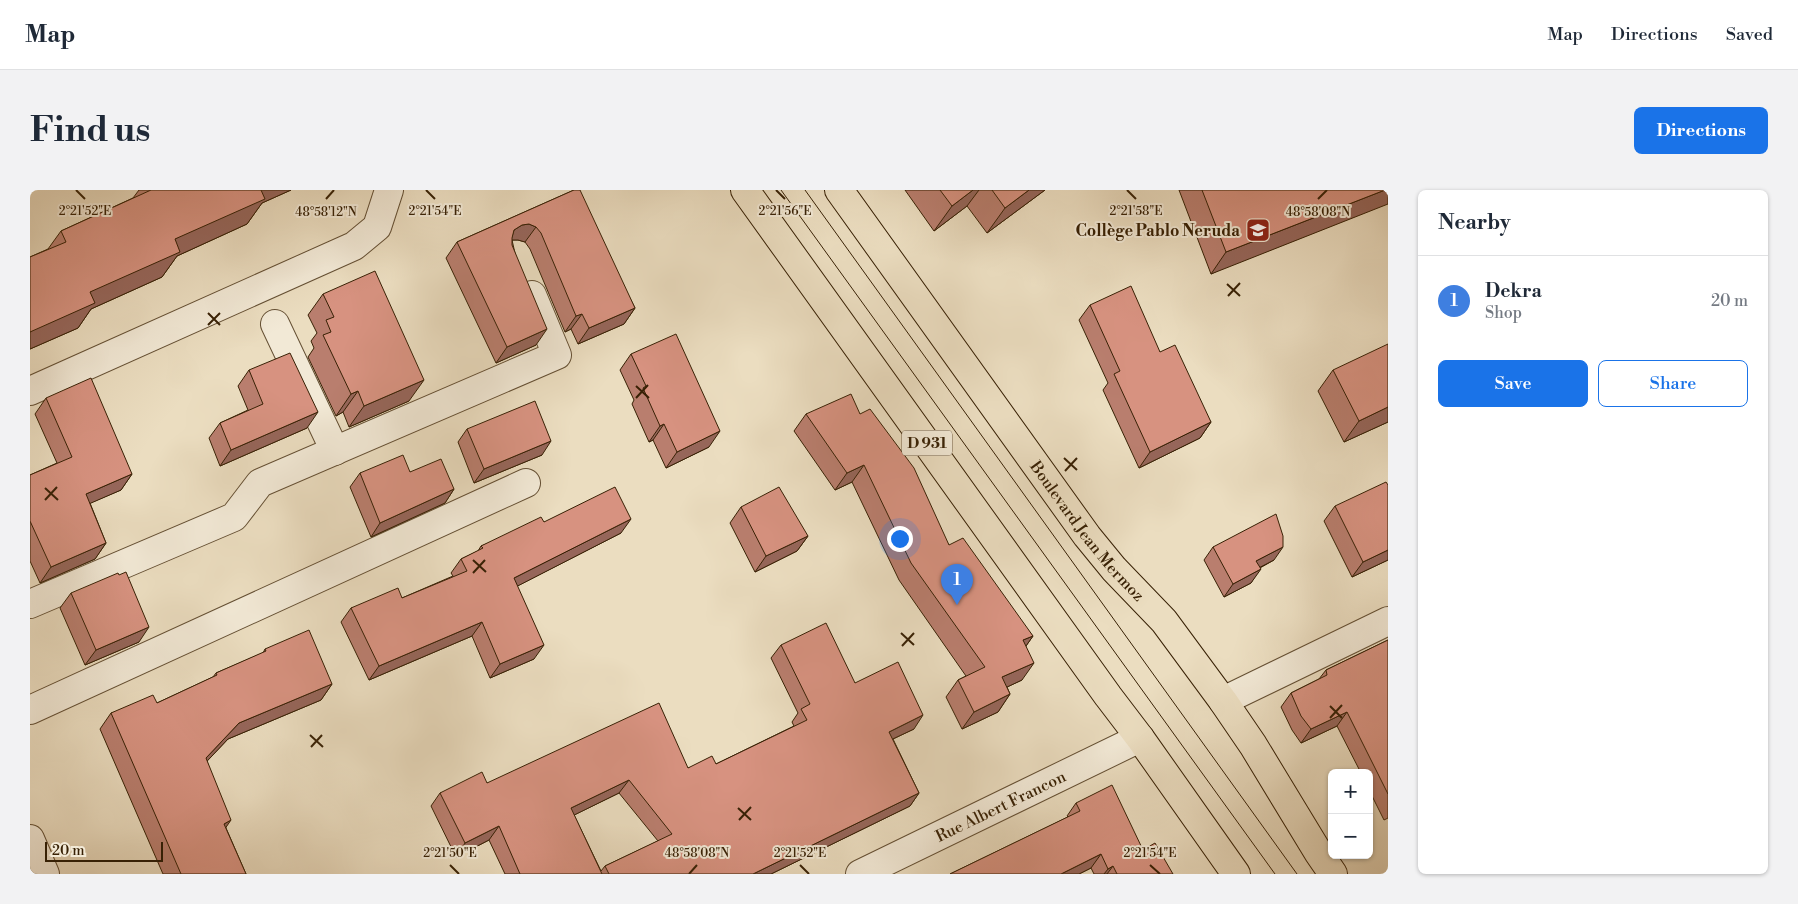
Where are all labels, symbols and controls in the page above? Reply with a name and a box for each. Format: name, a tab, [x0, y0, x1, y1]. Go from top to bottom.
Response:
text: Map	[25, 20, 75, 50]
text: Map	[1547, 23, 1583, 46]
text: Directions	[1611, 23, 1698, 46]
text: Saved	[1726, 23, 1773, 46]
button: Directions	[1634, 107, 1768, 154]
text: Find us	[30, 109, 150, 152]
text: 2°21'52"E	[59, 204, 111, 219]
text: 2°21'54"E	[408, 204, 462, 219]
text: 2°21'56"E	[759, 204, 811, 219]
text: 2°21'58"E	[1109, 204, 1163, 219]
text: 48°58'12"N	[295, 205, 357, 220]
text: 48°58'08"N	[1286, 205, 1350, 220]
text: Nearby	[1438, 210, 1511, 236]
school or university icon: Collège Pablo Neruda	[1245, 217, 1271, 243]
place label: Collège Pablo Neruda	[1075, 221, 1240, 241]
text: Dekra	[1485, 279, 1542, 303]
text: 1	[1450, 291, 1458, 311]
text: 20 m	[1711, 291, 1748, 311]
text: Shop	[1485, 303, 1522, 323]
button: Save	[1438, 360, 1588, 407]
button: Share	[1598, 360, 1748, 407]
road number: D 931	[902, 430, 952, 456]
street label: Boulevard Jean Mermoz	[1025, 456, 1148, 606]
your location	[887, 526, 913, 552]
pin: 1	[941, 564, 973, 605]
street label: Rue Albert Francon	[932, 766, 1070, 847]
map controls	[1328, 769, 1373, 859]
button: +	[1328, 769, 1373, 814]
button: −	[1328, 814, 1373, 859]
scale bar	[45, 839, 162, 862]
text: 20 m	[52, 842, 84, 860]
text: 2°21'50"E	[423, 846, 477, 861]
text: 48°58'08"N	[665, 846, 729, 861]
text: 2°21'52"E	[774, 846, 826, 861]
text: 2°21'54"E	[1123, 846, 1177, 861]

